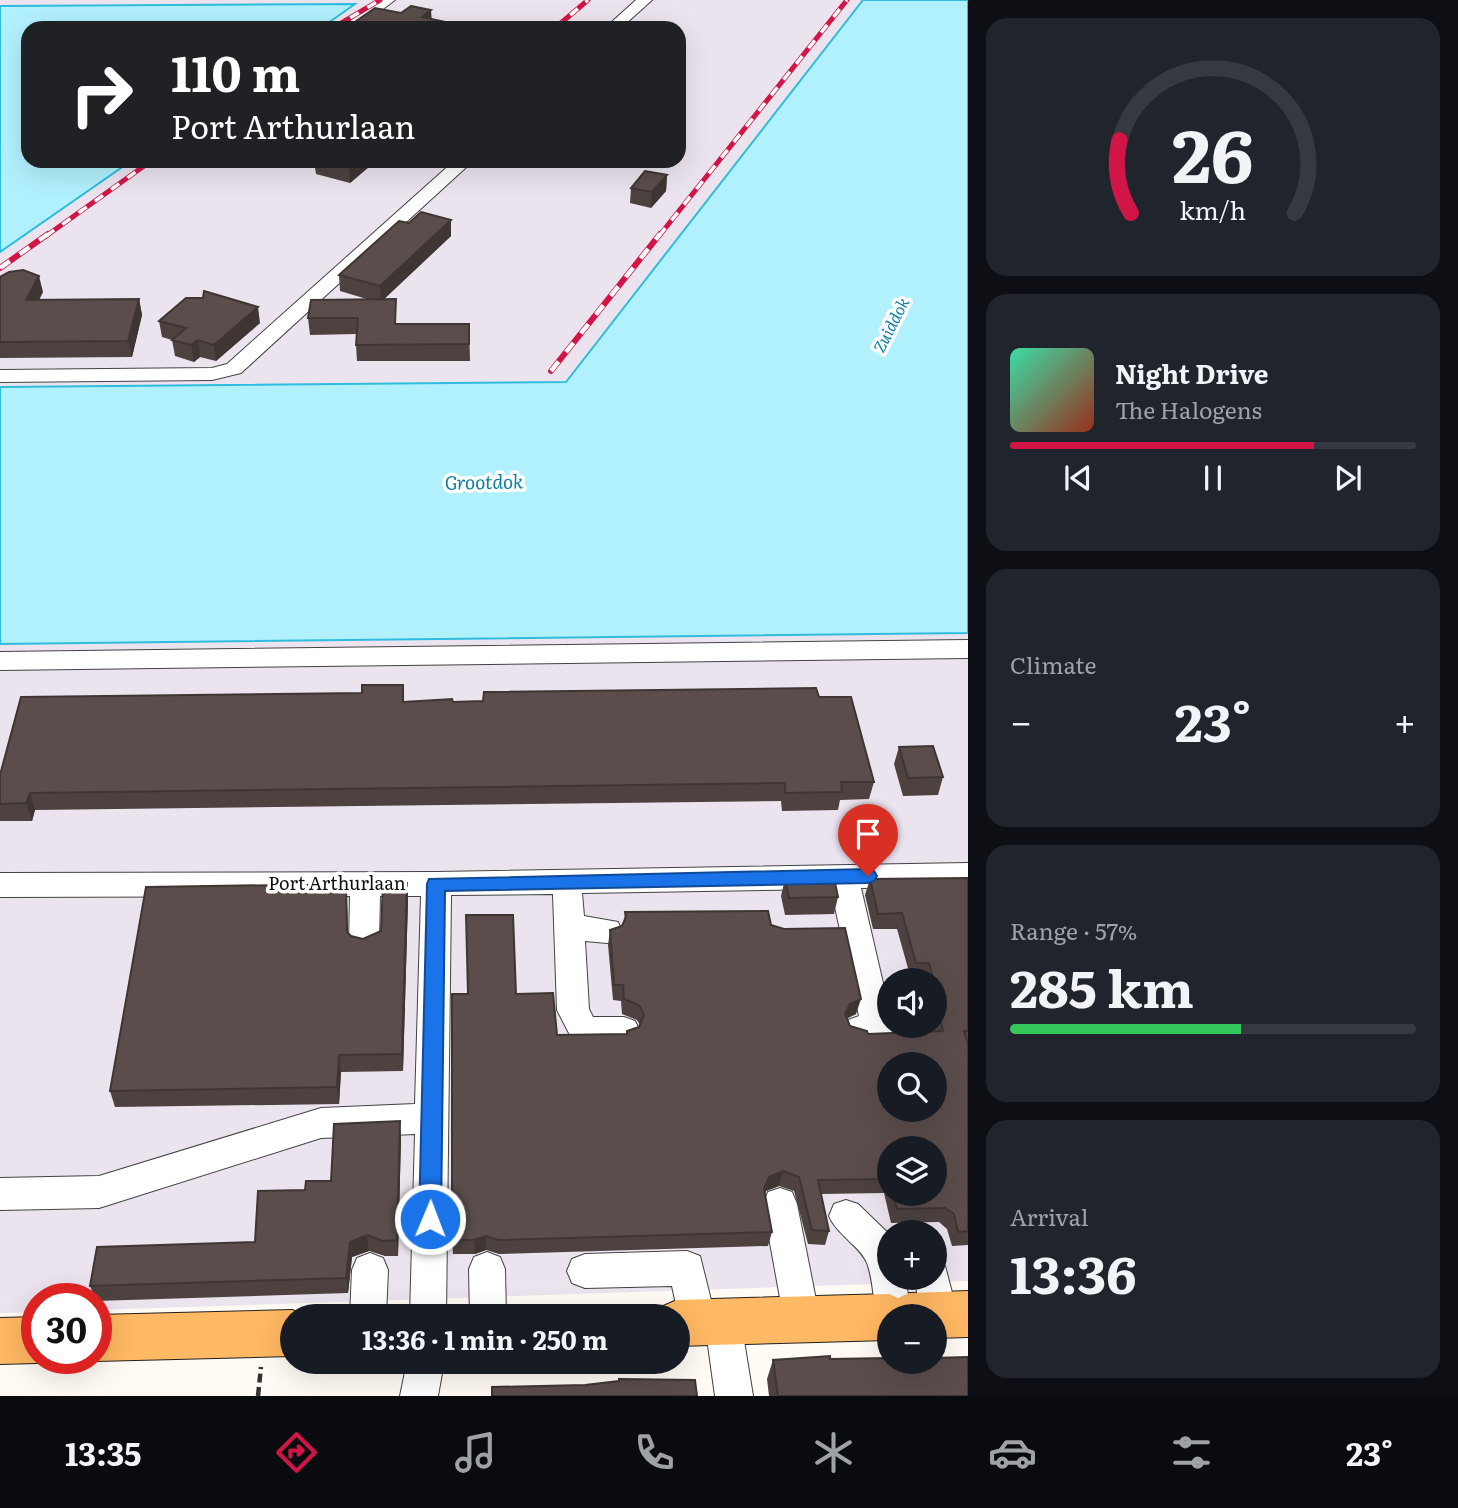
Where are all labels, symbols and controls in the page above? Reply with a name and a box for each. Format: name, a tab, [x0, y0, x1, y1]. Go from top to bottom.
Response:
text: 110 m	[171, 34, 300, 107]
icon: right	[56, 49, 147, 140]
text: 26	[1172, 97, 1254, 205]
text: Port Arthurlaan	[171, 101, 415, 149]
text: km/h	[1180, 191, 1246, 228]
water label: Zuiddok	[866, 293, 914, 356]
text: Night Drive	[1115, 353, 1269, 392]
text: The Halogens	[1115, 392, 1262, 426]
icon: previous	[1059, 459, 1097, 497]
icon: pause	[1194, 459, 1232, 497]
icon: next	[1329, 459, 1367, 497]
water label: Grootdok	[444, 466, 524, 496]
text: Climate	[1010, 647, 1096, 681]
text: 23°	[1175, 681, 1251, 758]
text: −	[1010, 691, 1032, 748]
text: +	[1394, 691, 1416, 748]
pin	[838, 804, 898, 876]
icon: arrive	[849, 815, 887, 853]
street label: Port Arthurlaan	[268, 869, 406, 896]
text: Range · 57%	[1010, 913, 1137, 947]
text: 285 km	[1010, 947, 1194, 1024]
map controls	[877, 968, 947, 1374]
button: sound	[877, 968, 947, 1038]
button: search	[877, 1052, 947, 1122]
button: layers	[877, 1136, 947, 1206]
position arrow	[393, 1182, 467, 1256]
text: Arrival	[1010, 1199, 1089, 1233]
button: +	[877, 1220, 947, 1290]
text: 13:36	[1010, 1233, 1137, 1310]
speed limit sign: 30	[21, 1283, 112, 1374]
button: −	[877, 1304, 947, 1374]
text: 13:36 · 1 min · 250 m	[362, 1319, 608, 1358]
text: 13:35	[65, 1428, 142, 1476]
icon: directions	[272, 1428, 321, 1477]
icon: music	[451, 1428, 500, 1477]
icon: phone	[630, 1428, 679, 1477]
icon: climate	[809, 1428, 858, 1477]
icon: car	[988, 1428, 1037, 1477]
icon: filters	[1167, 1428, 1216, 1477]
text: 23°	[1346, 1428, 1393, 1476]

